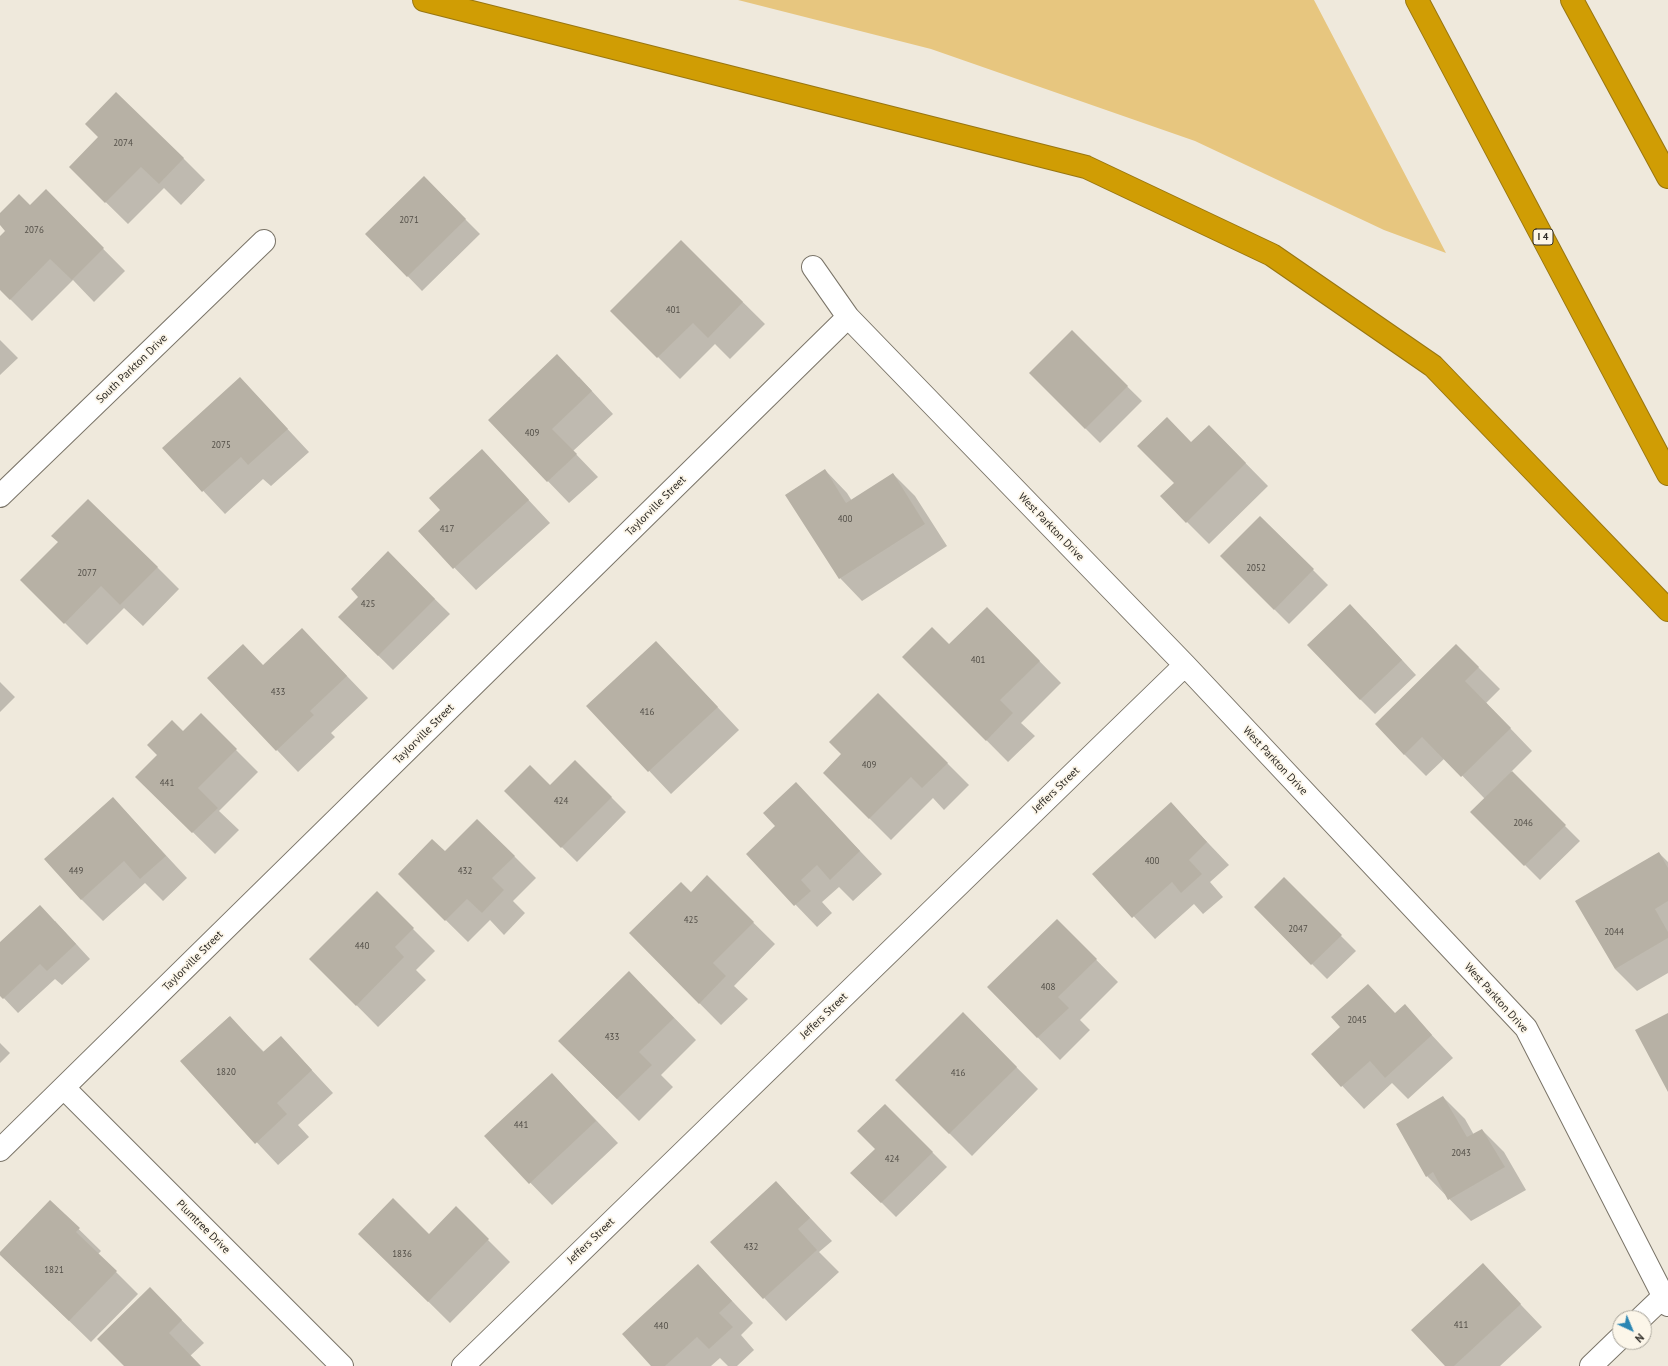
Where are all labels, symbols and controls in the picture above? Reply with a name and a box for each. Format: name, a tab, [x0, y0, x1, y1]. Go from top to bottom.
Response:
house number: 2074	[113, 138, 133, 148]
house number: 2071	[399, 215, 419, 225]
house number: 2076	[24, 225, 44, 235]
road number: I 4	[1533, 229, 1553, 245]
house number: 401	[666, 305, 680, 315]
street label: South Parkton Drive	[94, 332, 170, 406]
house number: 409	[525, 428, 539, 438]
house number: 2075	[211, 440, 231, 450]
street label: Taylorville Street	[623, 473, 689, 539]
street label: West Parkton Drive	[1015, 490, 1087, 564]
house number: 400	[838, 514, 852, 524]
house number: 417	[440, 524, 454, 534]
house number: 2052	[1246, 563, 1266, 573]
house number: 2077	[77, 568, 97, 578]
house number: 425	[361, 599, 375, 609]
house number: 401	[971, 655, 985, 665]
house number: 433	[271, 687, 285, 697]
street label: Taylorville Street	[391, 701, 457, 767]
house number: 416	[640, 707, 654, 717]
street label: West Parkton Drive	[1240, 724, 1310, 798]
house number: 409	[862, 760, 876, 770]
street label: Jeffers Street	[1030, 764, 1082, 816]
house number: 441	[160, 778, 174, 788]
house number: 424	[554, 796, 568, 806]
house number: 2046	[1513, 818, 1533, 828]
house number: 400	[1145, 856, 1159, 866]
house number: 449	[69, 866, 83, 876]
house number: 432	[458, 866, 472, 876]
house number: 425	[684, 915, 698, 925]
house number: 2047	[1288, 924, 1308, 934]
house number: 2044	[1604, 927, 1624, 937]
street label: Taylorville Street	[160, 928, 226, 994]
house number: 440	[355, 941, 369, 951]
street label: West Parkton Drive	[1461, 961, 1531, 1035]
house number: 408	[1041, 982, 1055, 992]
street label: Jeffers Street	[798, 990, 850, 1042]
house number: 2045	[1347, 1015, 1367, 1025]
house number: 433	[605, 1032, 619, 1042]
house number: 1820	[216, 1067, 236, 1077]
house number: 416	[951, 1068, 965, 1078]
house number: 441	[514, 1120, 528, 1130]
house number: 2043	[1451, 1148, 1471, 1158]
house number: 424	[885, 1154, 899, 1164]
street label: Plumtree Drive	[173, 1197, 233, 1257]
street label: Jeffers Street	[565, 1215, 617, 1267]
house number: 432	[744, 1242, 758, 1252]
house number: 1836	[392, 1249, 412, 1259]
house number: 1821	[44, 1265, 64, 1275]
north arrow	[1612, 1310, 1652, 1350]
house number: 411	[1454, 1320, 1468, 1330]
house number: 440	[654, 1321, 668, 1331]
text: N	[1632, 1330, 1647, 1345]

